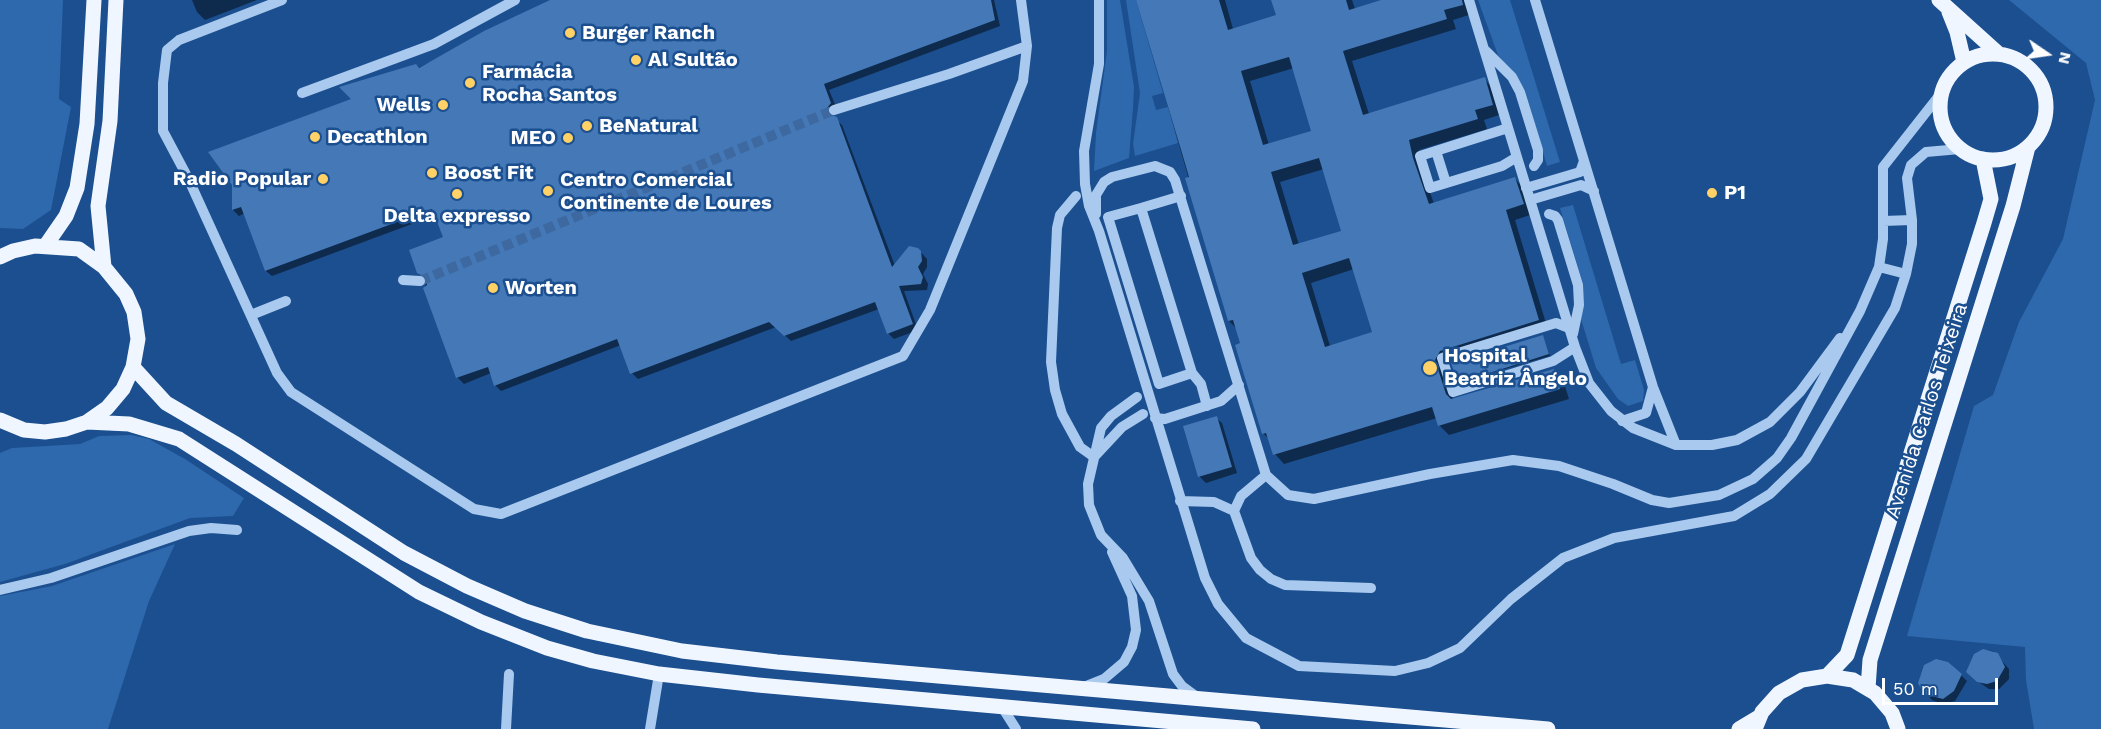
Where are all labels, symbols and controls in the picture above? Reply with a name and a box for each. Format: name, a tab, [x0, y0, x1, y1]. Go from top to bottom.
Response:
place label: Burger Ranch	[582, 21, 715, 45]
north arrow	[2017, 24, 2077, 84]
marker: Burger Ranch	[563, 26, 577, 40]
place label: Al Sultão	[648, 48, 738, 72]
text: N	[2054, 50, 2076, 66]
marker: Al Sultão	[629, 53, 643, 67]
place label: Farmácia Rocha Santos	[482, 60, 617, 107]
marker: Farmácia Rocha Santos	[463, 76, 477, 90]
place label: Wells	[377, 93, 431, 117]
marker: Wells	[436, 98, 450, 112]
place label: BeNatural	[599, 114, 698, 138]
marker: BeNatural	[580, 119, 594, 133]
place label: Decathlon	[327, 125, 428, 149]
place label: MEO	[511, 126, 556, 150]
marker: Decathlon	[308, 130, 322, 144]
marker: MEO	[561, 131, 575, 145]
place label: Boost Fit	[444, 161, 534, 185]
marker: Boost Fit	[425, 166, 439, 180]
place label: Radio Popular	[173, 167, 311, 191]
place label: Centro Comercial Continente de Loures	[560, 168, 772, 215]
marker: Radio Popular	[316, 172, 330, 186]
place label: P1	[1724, 181, 1746, 205]
marker: Centro Comercial Continente de Loures	[541, 184, 555, 198]
marker: P1	[1705, 186, 1719, 200]
marker: Delta expresso	[450, 187, 464, 201]
place label: Delta expresso	[383, 204, 531, 228]
place label: Worten	[505, 276, 577, 300]
marker: Worten	[486, 281, 500, 295]
street label: Avenida Carlos Teixeira	[1881, 300, 1973, 522]
place label: Hospital Beatriz Ângelo	[1444, 344, 1587, 391]
marker: Hospital Beatriz Ângelo	[1421, 359, 1439, 377]
scale bar	[1885, 666, 2000, 704]
text: 50 m	[1893, 678, 1938, 699]

